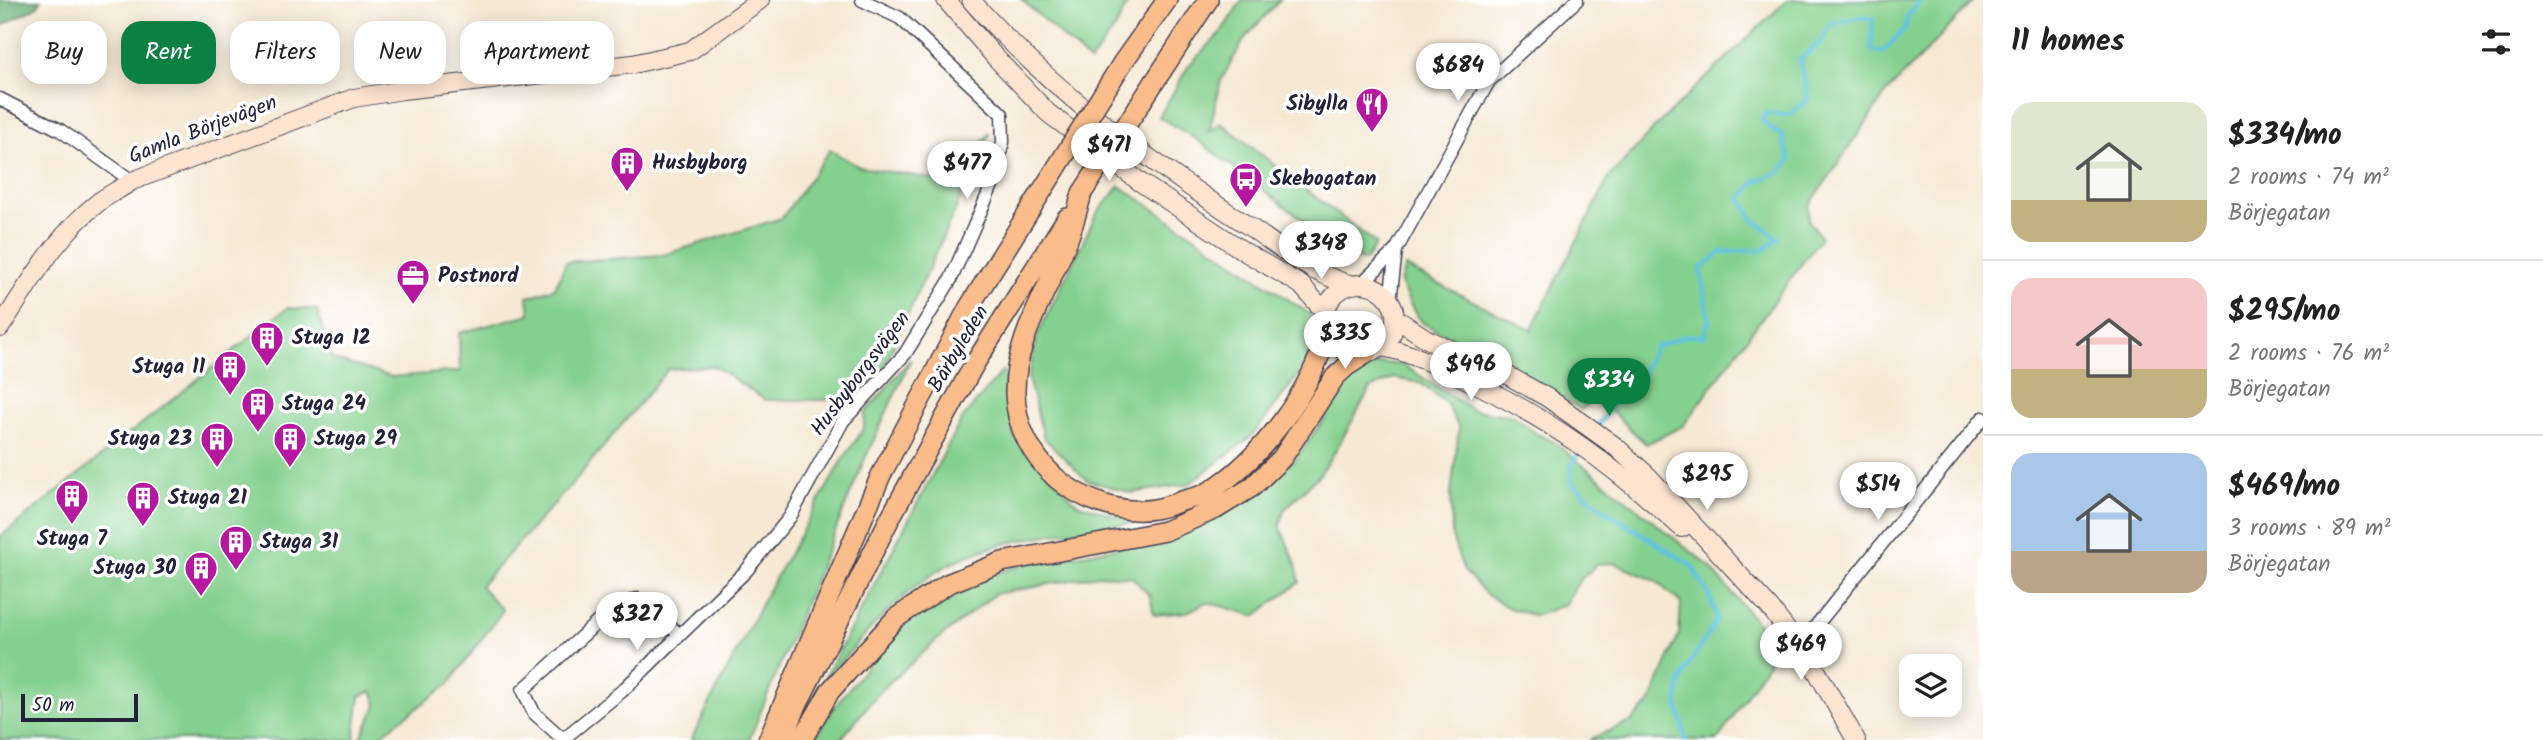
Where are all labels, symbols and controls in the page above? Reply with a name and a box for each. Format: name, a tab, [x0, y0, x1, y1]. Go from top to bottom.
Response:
text: 11 homes	[2011, 18, 2124, 66]
chip: Buy	[21, 21, 107, 84]
chip: Rent	[121, 21, 216, 84]
chip: Filters	[230, 21, 340, 84]
chip: New	[354, 21, 446, 84]
chip: Apartment	[460, 21, 614, 84]
icon: filters	[2477, 23, 2515, 61]
pin: $684	[1417, 43, 1499, 103]
text: $684	[1432, 48, 1484, 84]
restaurant icon: Sibylla	[1353, 85, 1391, 134]
street label: Gamla Börjevägen	[124, 86, 282, 174]
place label: Sibylla	[1286, 88, 1348, 121]
text: $334/mo	[2228, 112, 2342, 160]
pin: $471	[1068, 124, 1150, 183]
text: $471	[1087, 128, 1131, 164]
icon: home	[2067, 130, 2151, 214]
pin: $477	[926, 142, 1008, 201]
building icon: Husbyborg	[608, 144, 646, 193]
text: $477	[943, 146, 991, 182]
place label: Husbyborg	[652, 147, 748, 180]
bus stop icon: Skebogatan	[1227, 160, 1265, 209]
text: 2 rooms · 74 m²	[2228, 160, 2389, 196]
place label: Skebogatan	[1270, 163, 1376, 196]
text: Börjegatan	[2228, 196, 2331, 232]
pin: $348	[1280, 222, 1362, 281]
text: $348	[1295, 226, 1347, 262]
office icon: Postnord	[394, 257, 432, 306]
place label: Postnord	[438, 260, 519, 293]
text: $295/mo	[2228, 288, 2340, 336]
street label: Bärbyleden	[920, 299, 998, 399]
street label: Husbyborgsvägen	[803, 304, 919, 444]
icon: home	[2067, 306, 2151, 390]
pin: $335	[1304, 312, 1386, 371]
text: $335	[1320, 316, 1370, 352]
building icon: Stuga 12	[248, 319, 286, 368]
place label: Stuga 12	[292, 322, 371, 355]
text: 2 rooms · 76 m²	[2228, 336, 2389, 372]
pin: $496	[1430, 342, 1512, 402]
text: $496	[1446, 347, 1496, 383]
building icon: Stuga 11	[211, 348, 249, 397]
place label: Stuga 11	[132, 351, 206, 384]
pin: $334	[1568, 358, 1650, 418]
text: $334	[1583, 363, 1635, 399]
text: Börjegatan	[2228, 372, 2331, 408]
building icon: Stuga 24	[239, 385, 277, 434]
place label: Stuga 24	[282, 388, 366, 421]
building icon: Stuga 23	[198, 420, 236, 469]
building icon: Stuga 29	[271, 420, 309, 469]
place label: Stuga 23	[108, 423, 193, 456]
place label: Stuga 29	[314, 423, 397, 456]
pin: $295	[1666, 452, 1748, 512]
text: $295	[1682, 457, 1732, 493]
pin: $514	[1837, 462, 1919, 522]
text: $469/mo	[2228, 463, 2340, 511]
text: $514	[1856, 467, 1900, 503]
building icon: Stuga 7	[53, 477, 91, 526]
building icon: Stuga 21	[124, 479, 162, 528]
icon: home	[2067, 481, 2151, 565]
place label: Stuga 21	[168, 482, 247, 515]
text: 3 rooms · 89 m²	[2228, 511, 2391, 547]
place label: Stuga 7	[37, 523, 108, 556]
building icon: Stuga 31	[217, 523, 255, 572]
place label: Stuga 31	[260, 526, 339, 559]
text: Börjegatan	[2228, 547, 2331, 583]
building icon: Stuga 30	[182, 549, 220, 598]
place label: Stuga 30	[94, 552, 176, 585]
pin: $327	[596, 592, 678, 652]
text: $327	[612, 597, 662, 633]
pin: $469	[1760, 622, 1842, 682]
text: $469	[1776, 627, 1826, 663]
map controls	[1899, 654, 1962, 717]
button: layers	[1899, 654, 1962, 717]
scale bar	[21, 691, 138, 723]
text: 50 m	[32, 691, 74, 721]

